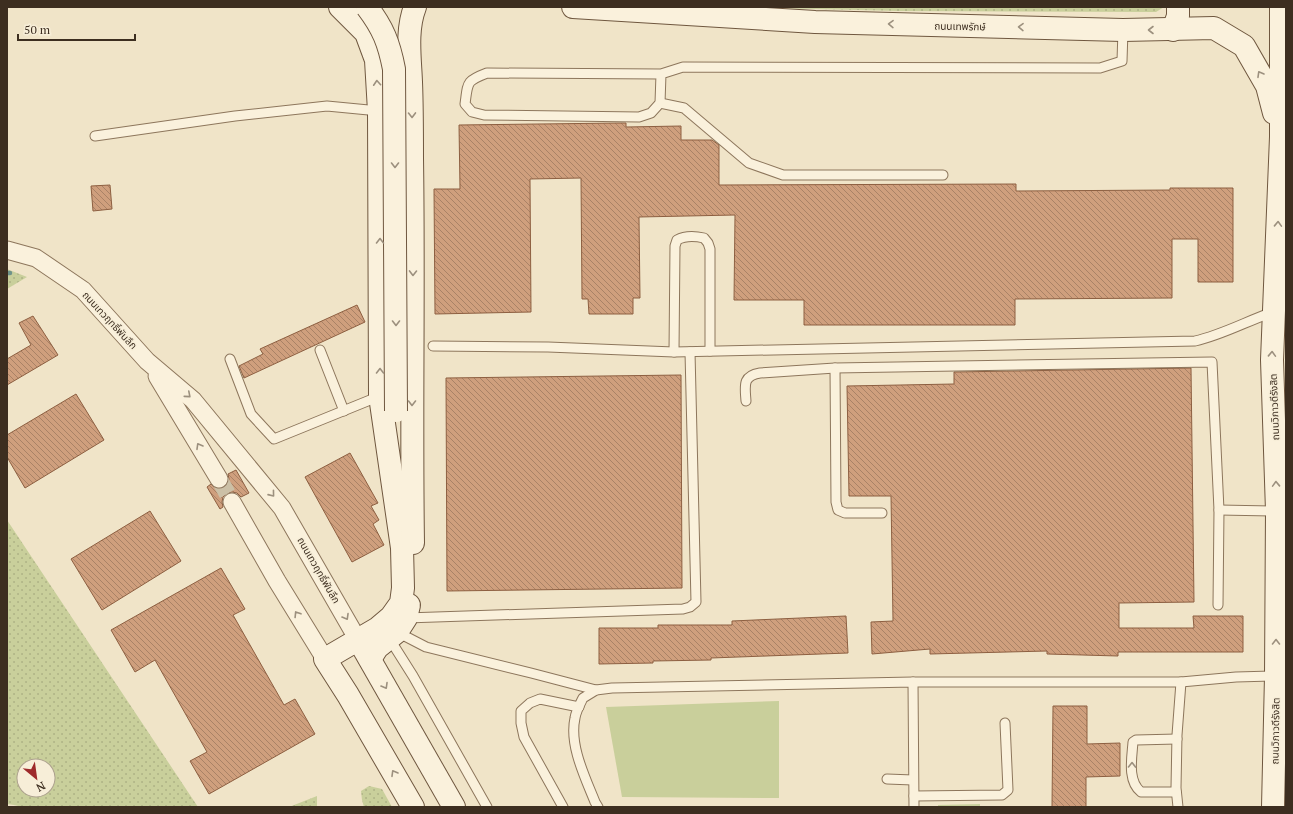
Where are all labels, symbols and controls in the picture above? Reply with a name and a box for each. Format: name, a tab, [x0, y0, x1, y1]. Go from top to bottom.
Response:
scale bar	[18, 16, 135, 42]
one-way arrow	[888, 20, 894, 28]
street label: ถนนเทพรักษ์	[934, 20, 986, 33]
text: 50 m	[24, 22, 51, 37]
one-way arrow	[1018, 23, 1024, 32]
one-way arrow	[1148, 26, 1154, 34]
one-way arrow	[1257, 71, 1264, 78]
one-way arrow	[373, 80, 382, 86]
one-way arrow	[408, 112, 416, 118]
one-way arrow	[391, 162, 399, 168]
one-way arrow	[1273, 221, 1282, 227]
one-way arrow	[376, 238, 384, 244]
one-way arrow	[409, 270, 417, 276]
street label: ถนนเทวฤทธิ์พันลึก	[79, 289, 140, 352]
one-way arrow	[392, 320, 400, 326]
one-way arrow	[1268, 351, 1277, 357]
one-way arrow	[376, 368, 384, 374]
street label: ถนนวิภาวดีรังสิต	[1267, 373, 1282, 441]
one-way arrow	[183, 391, 190, 398]
one-way arrow	[408, 400, 416, 406]
one-way arrow	[197, 443, 204, 450]
one-way arrow	[1272, 481, 1280, 487]
one-way arrow	[267, 490, 274, 497]
street label: ถนนเทวฤทธิ์พันลึก	[294, 535, 343, 606]
one-way arrow	[295, 611, 302, 618]
one-way arrow	[341, 613, 348, 621]
one-way arrow	[1272, 639, 1280, 645]
one-way arrow	[380, 682, 387, 689]
street label: ถนนวิภาวดีรังสิต	[1268, 698, 1283, 764]
north arrow	[16, 758, 56, 798]
one-way arrow	[1128, 762, 1136, 768]
one-way arrow	[391, 770, 398, 777]
text: N	[33, 779, 48, 795]

